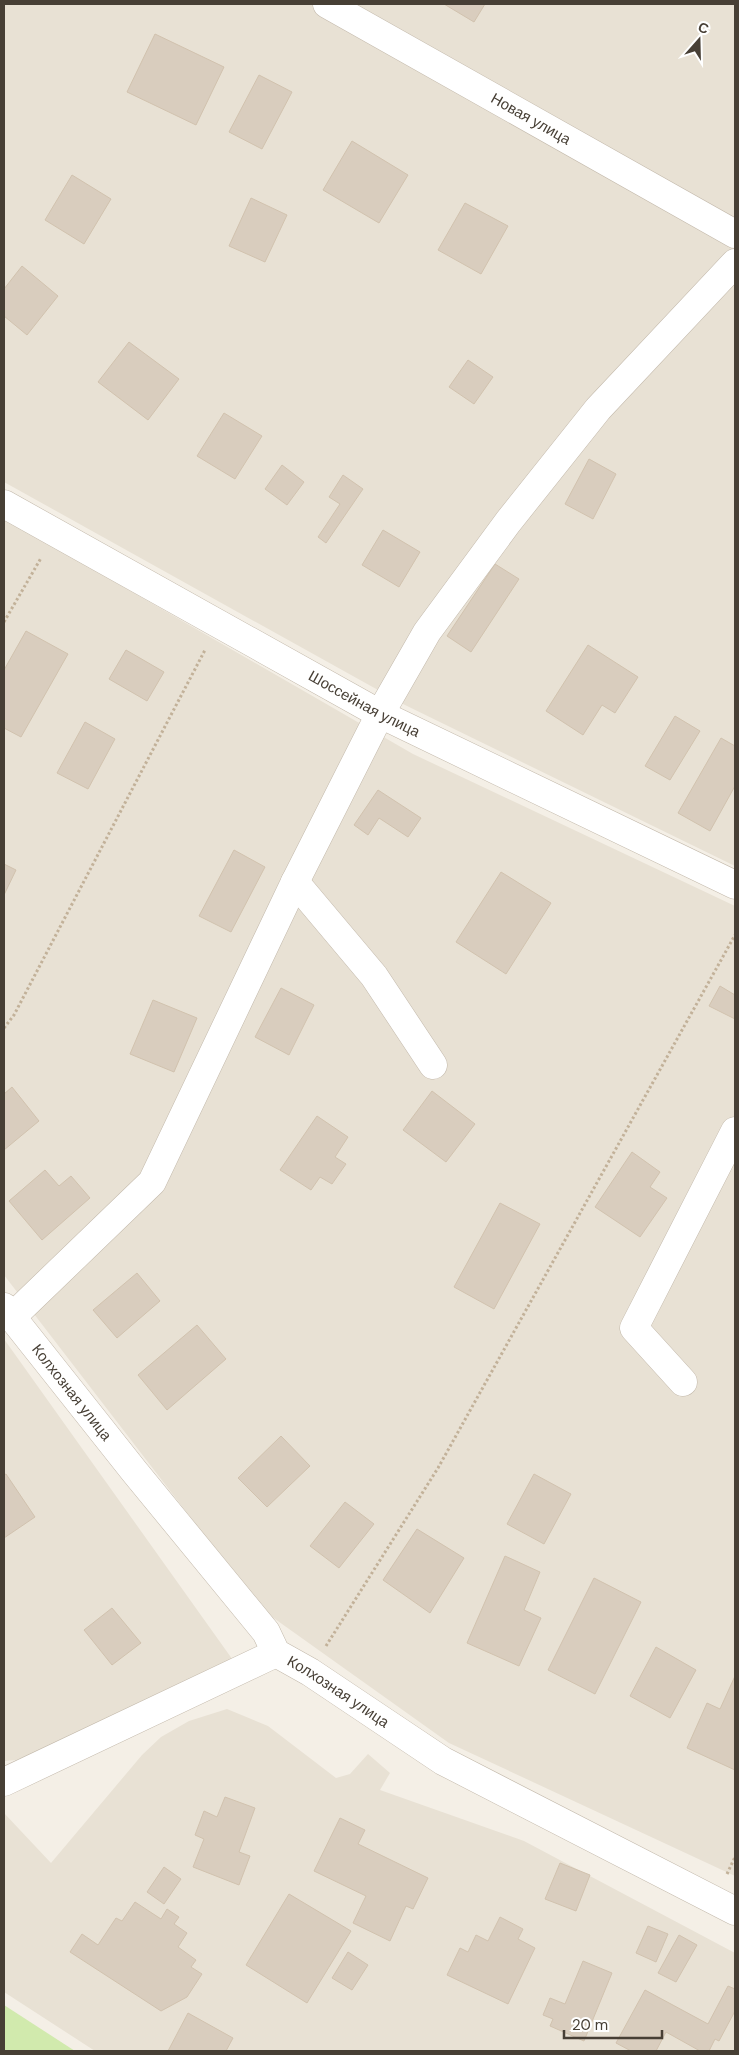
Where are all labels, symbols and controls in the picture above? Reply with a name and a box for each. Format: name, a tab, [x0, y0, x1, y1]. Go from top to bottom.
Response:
north arrow	[674, 15, 724, 65]
text: С	[696, 18, 711, 38]
street label: Новая улица	[487, 88, 575, 150]
street label: Шоссейная улица	[305, 666, 424, 742]
street label: Колхозная улица	[27, 1340, 117, 1445]
street label: Колхозная улица	[284, 1651, 394, 1733]
scale bar	[564, 2008, 662, 2040]
text: 20 m	[572, 2015, 608, 2035]

